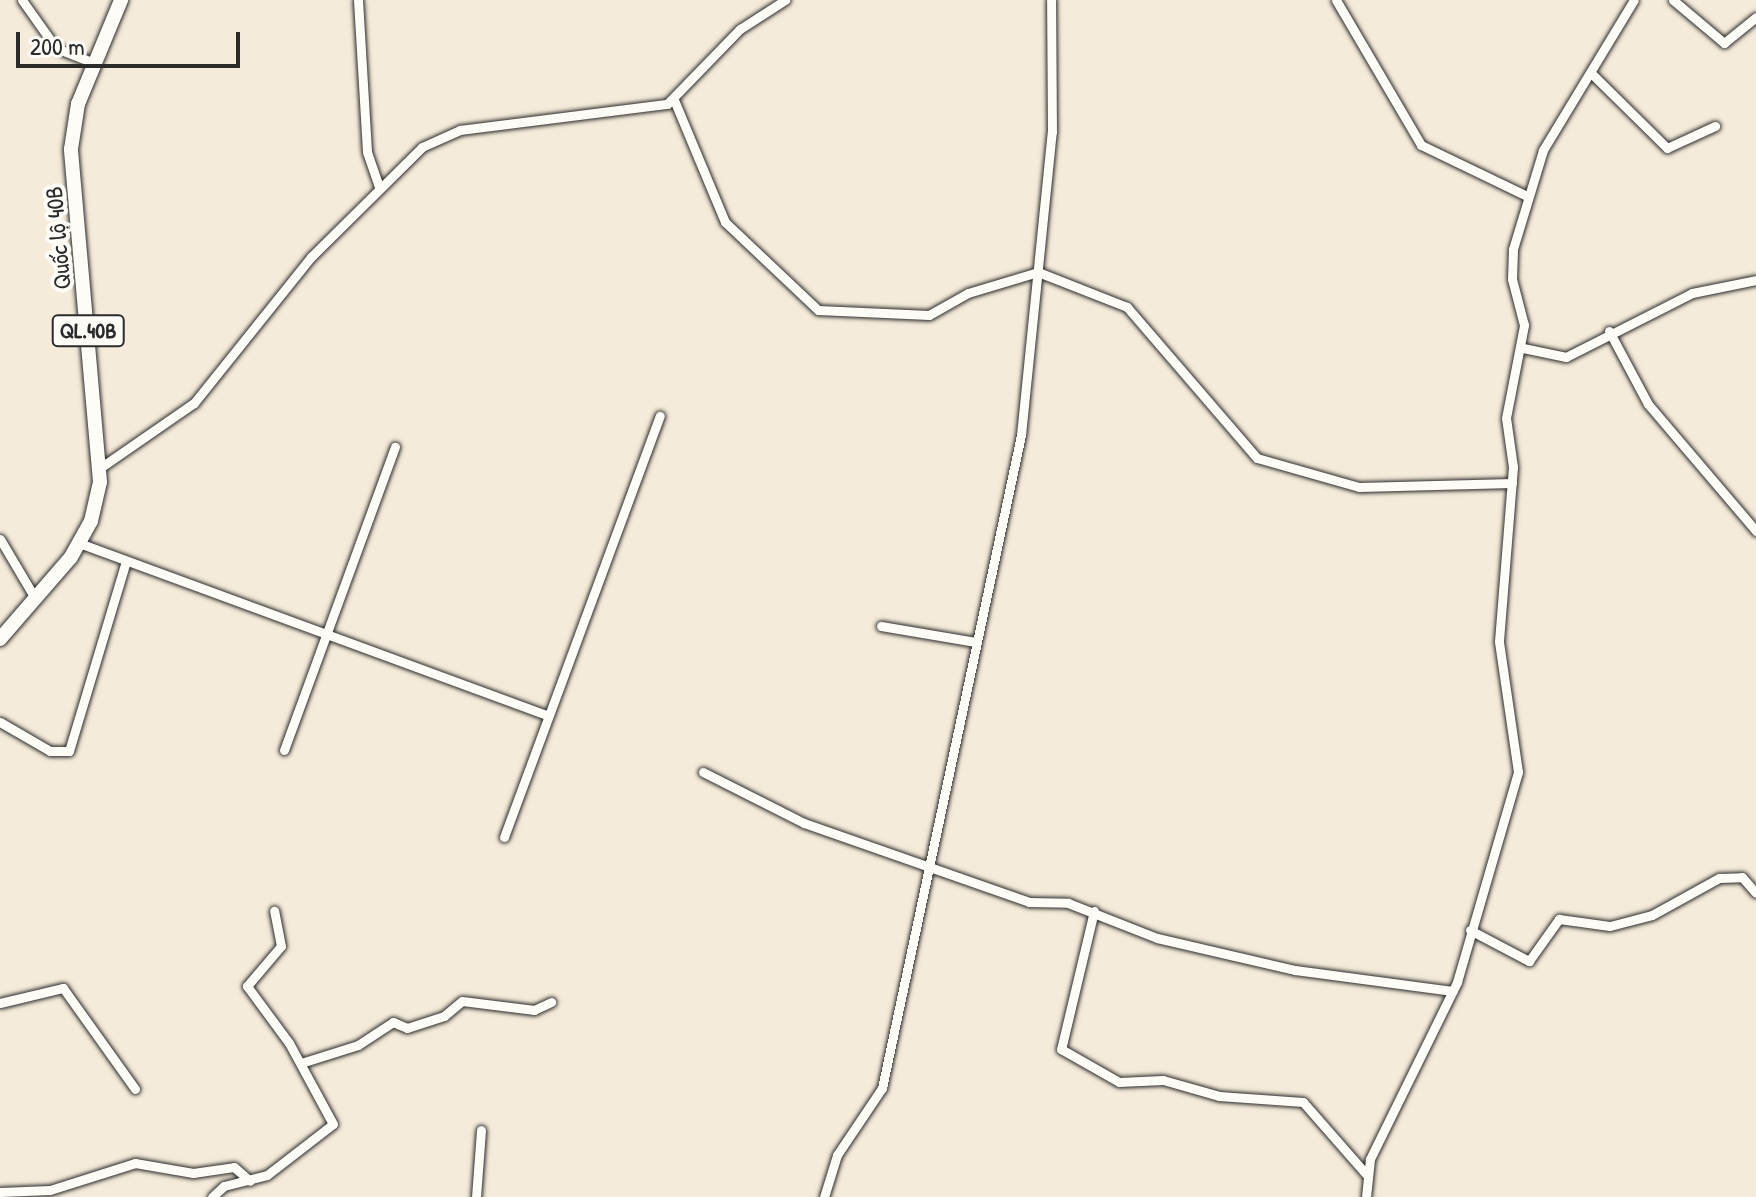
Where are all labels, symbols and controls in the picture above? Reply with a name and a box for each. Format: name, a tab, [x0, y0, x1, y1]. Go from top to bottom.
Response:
scale bar	[20, 16, 244, 66]
text: 200 m	[30, 30, 85, 62]
street label: Quốc lộ 40B	[39, 185, 77, 291]
road number: QL.40B	[50, 313, 126, 349]

